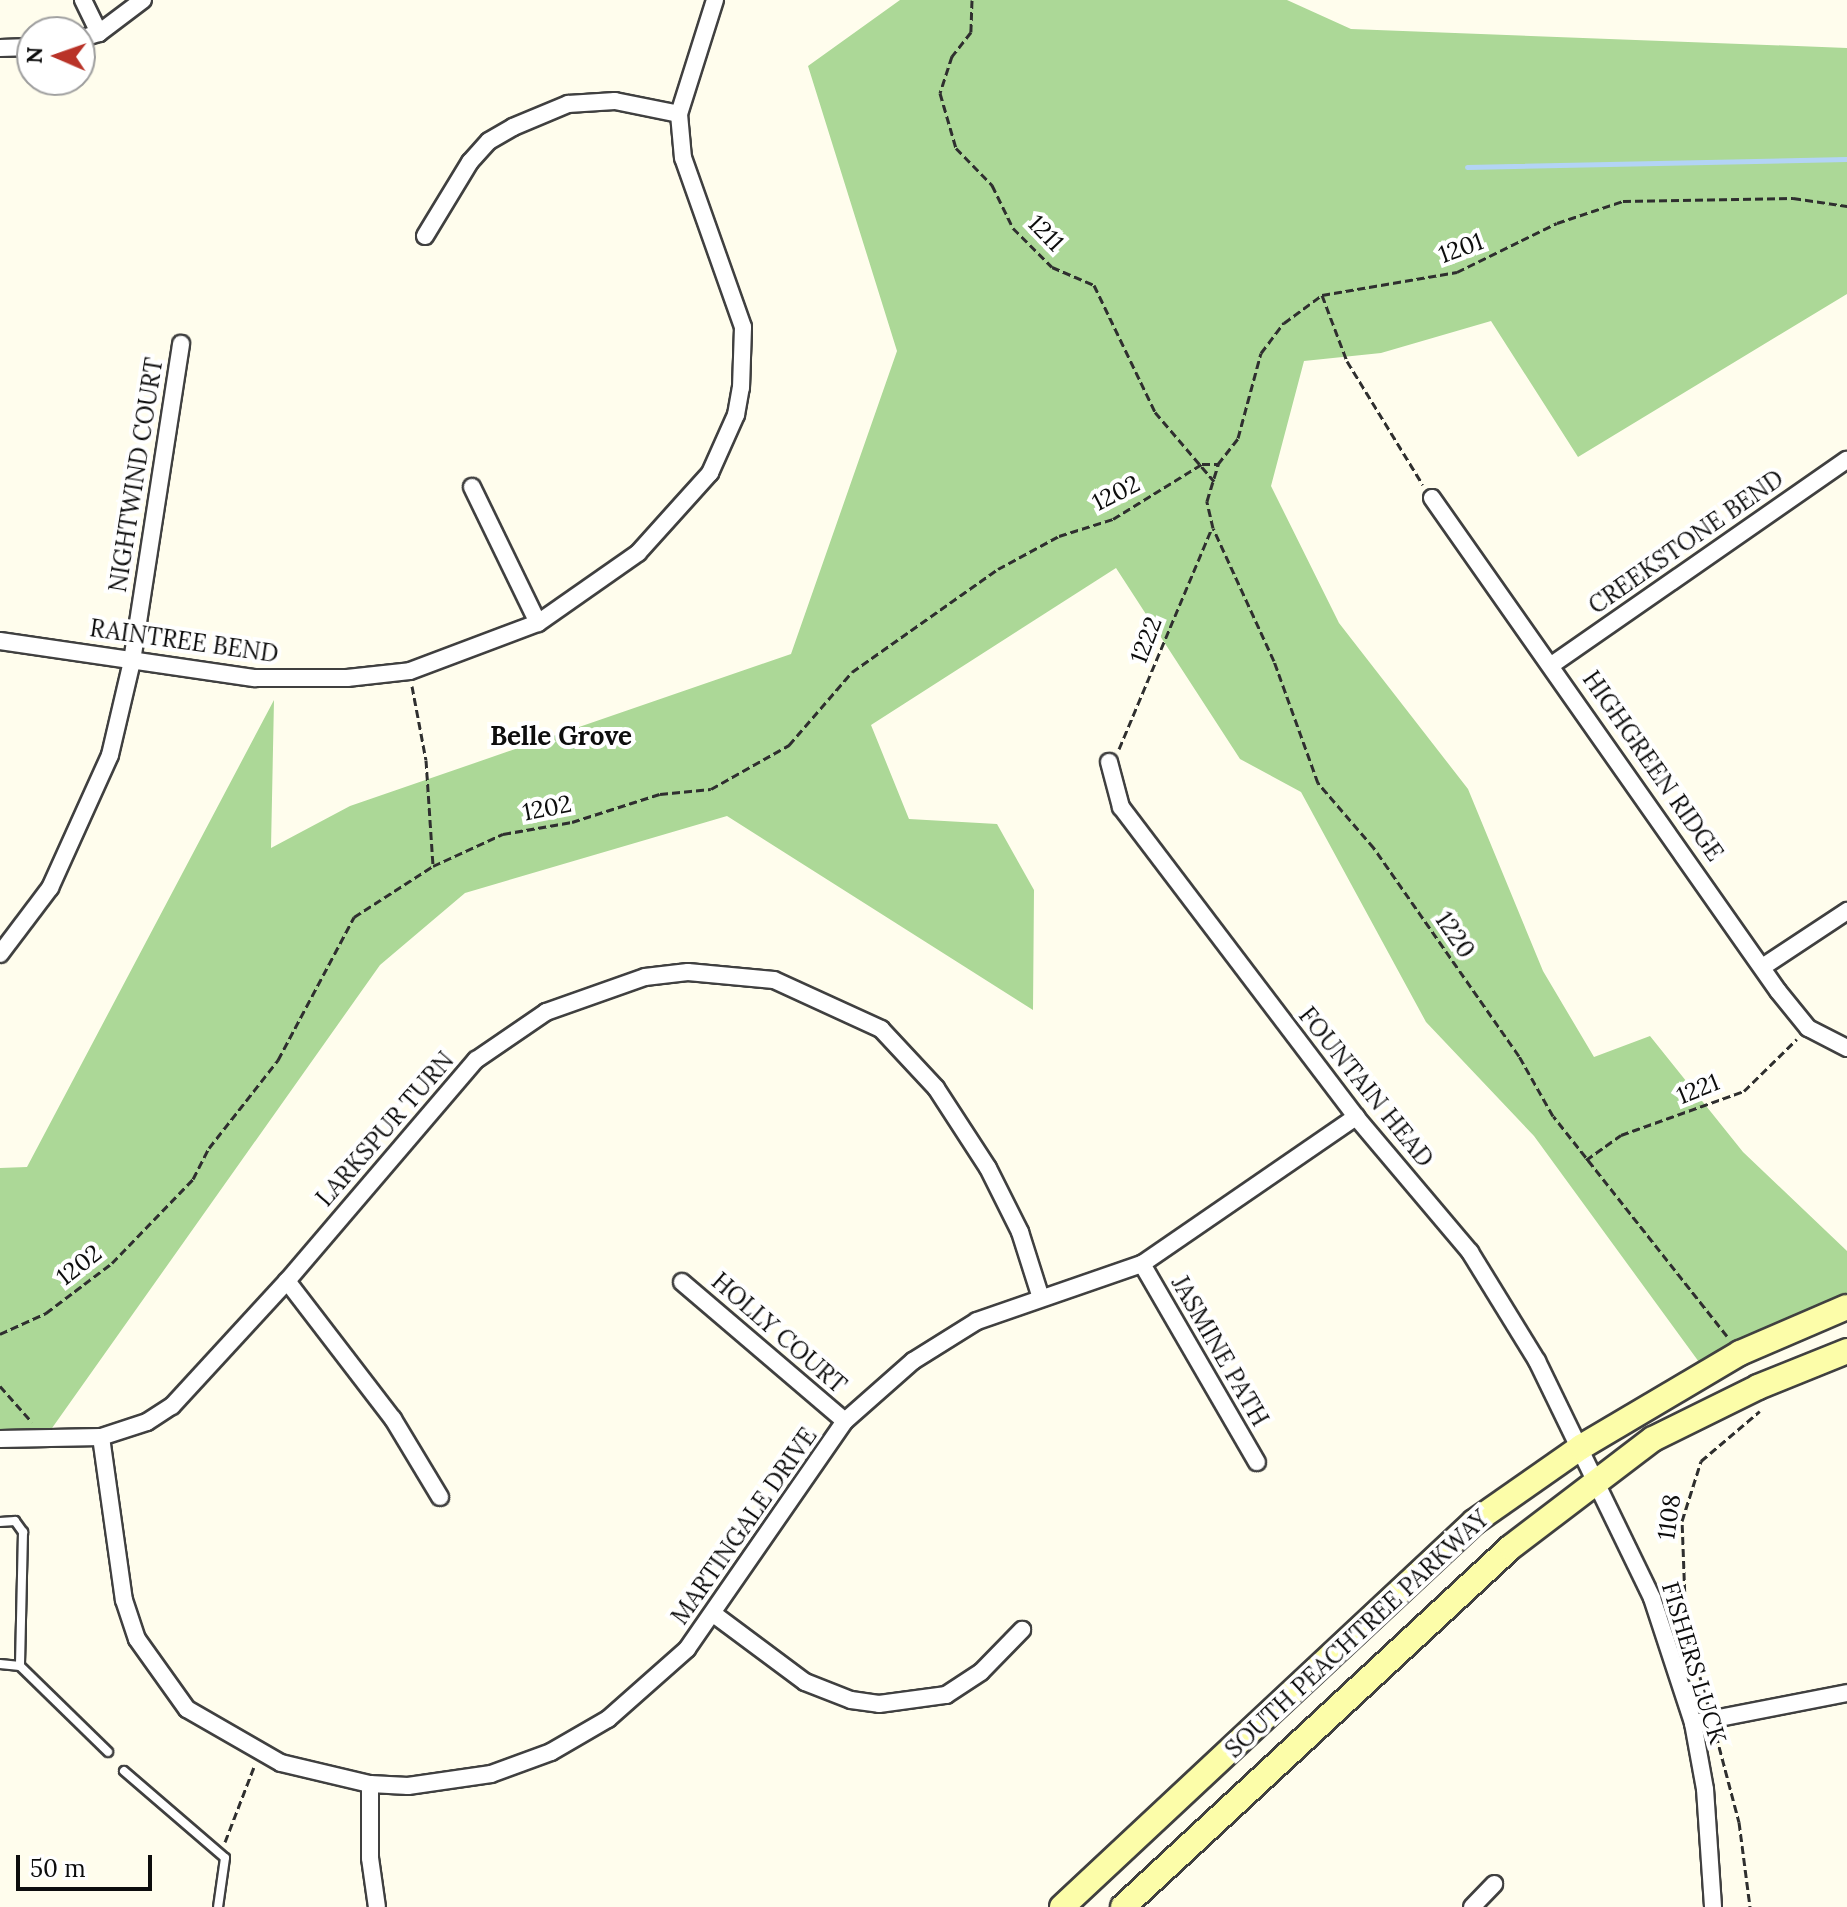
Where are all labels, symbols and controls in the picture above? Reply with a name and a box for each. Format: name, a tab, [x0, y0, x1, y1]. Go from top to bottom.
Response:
north arrow	[16, 16, 96, 96]
text: N	[20, 46, 48, 64]
street label: 1211	[1022, 209, 1070, 257]
street label: 1201	[1435, 227, 1487, 269]
street label: NIGHTWIND COURT	[103, 356, 169, 594]
street label: CREEKSTONE BEND	[1583, 464, 1789, 620]
street label: 1202	[1088, 469, 1144, 517]
street label: 1222	[1124, 613, 1168, 667]
street label: RAINTREE BEND	[88, 614, 280, 668]
street label: HIGHGREEN RIDGE	[1577, 665, 1729, 867]
district label: Belle Grove	[490, 720, 632, 752]
street label: 1202	[520, 789, 574, 827]
street label: 1220	[1429, 906, 1481, 964]
street label: FOUNTAIN HEAD	[1293, 1001, 1439, 1173]
street label: LARKSPUR TURN	[310, 1046, 460, 1212]
street label: 1221	[1673, 1068, 1723, 1110]
street label: 1202	[51, 1238, 107, 1292]
street label: HOLLY COURT	[706, 1267, 852, 1399]
street label: JASMINE PATH	[1165, 1271, 1275, 1431]
street label: MARTINGALE DRIVE	[665, 1422, 823, 1630]
street label: 1108	[1652, 1492, 1686, 1542]
street label: SOUTH PEACHTREE PARKWAY	[1219, 1504, 1495, 1764]
street label: FISHERS LUCK	[1656, 1578, 1732, 1748]
scale bar	[20, 1839, 156, 1889]
text: 50 m	[30, 1853, 86, 1884]

